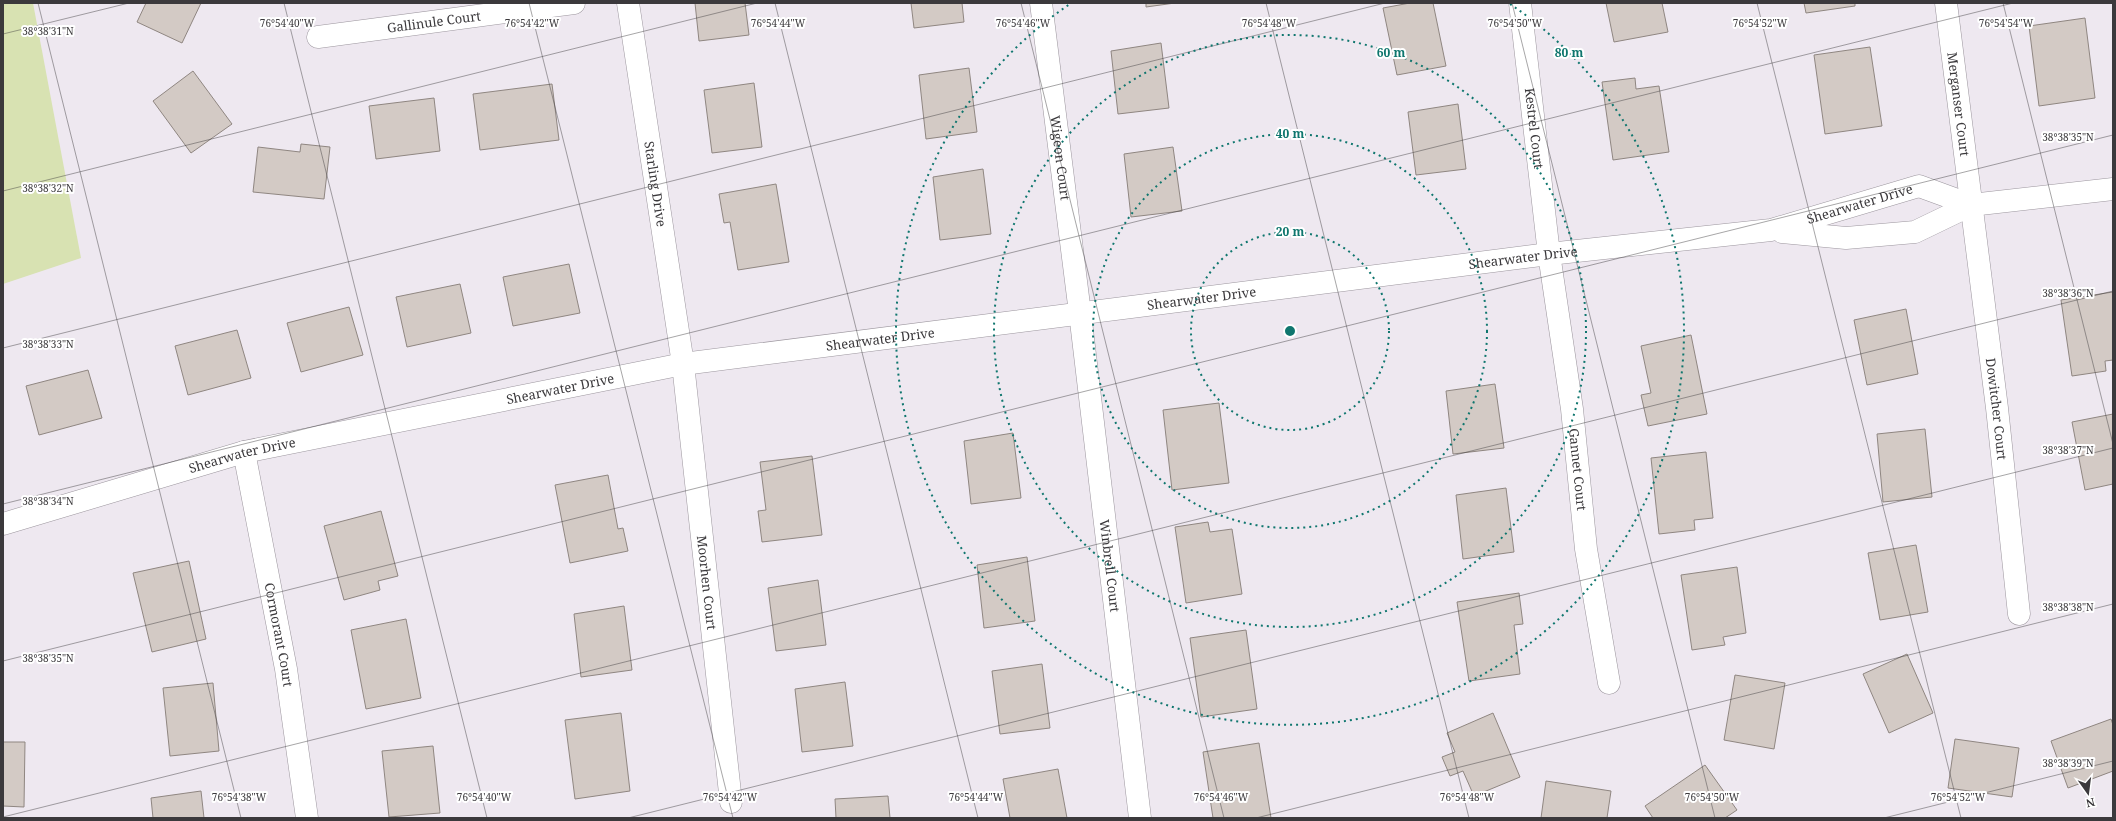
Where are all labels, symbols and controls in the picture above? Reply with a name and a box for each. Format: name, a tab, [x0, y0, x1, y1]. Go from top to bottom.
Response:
street label: Gallinule Court	[386, 6, 482, 37]
text: 76°54'40"W	[260, 16, 315, 30]
text: 76°54'42"W	[505, 16, 560, 30]
text: 76°54'44"W	[751, 16, 806, 30]
text: 76°54'46"W	[996, 16, 1051, 30]
text: 76°54'48"W	[1242, 16, 1297, 30]
text: 76°54'50"W	[1488, 16, 1543, 30]
text: 76°54'52"W	[1733, 16, 1788, 30]
text: 76°54'54"W	[1979, 16, 2034, 30]
text: 38°38'31"N	[22, 24, 74, 38]
text: 60 m	[1377, 44, 1405, 61]
text: 80 m	[1555, 44, 1583, 61]
street label: Merganser Court	[1943, 51, 1974, 158]
street label: Kestrel Court	[1521, 87, 1548, 170]
street label: Wigeon Court	[1046, 114, 1075, 202]
text: 40 m	[1276, 125, 1304, 142]
text: 38°38'35"N	[2042, 130, 2094, 144]
street label: Starling Drive	[640, 140, 671, 228]
street label: Shearwater Drive	[1805, 179, 1915, 228]
text: 38°38'32"N	[22, 181, 74, 195]
text: 20 m	[1276, 223, 1304, 240]
street label: Shearwater Drive	[1467, 242, 1578, 273]
street label: Shearwater Drive	[1146, 282, 1257, 314]
text: 38°38'36"N	[2042, 286, 2094, 300]
street label: Shearwater Drive	[825, 323, 936, 355]
centre of rings	[1283, 324, 1297, 338]
text: 38°38'33"N	[22, 337, 74, 351]
street label: Dowitcher Court	[1982, 357, 2012, 461]
street label: Shearwater Drive	[505, 369, 616, 408]
street label: Gannet Court	[1565, 427, 1591, 512]
street label: Shearwater Drive	[186, 433, 297, 477]
text: 38°38'37"N	[2042, 443, 2094, 457]
text: 38°38'34"N	[22, 494, 74, 508]
street label: Winbrell Court	[1096, 518, 1125, 614]
street label: Moorhen Court	[693, 534, 721, 631]
street label: Cormorant Court	[260, 581, 297, 688]
text: 38°38'38"N	[2042, 600, 2094, 614]
text: 38°38'35"N	[22, 651, 74, 665]
text: 38°38'39"N	[2042, 756, 2094, 770]
north arrow	[2068, 773, 2108, 813]
text: 76°54'38"W	[212, 790, 267, 804]
text: 76°54'40"W	[457, 790, 512, 804]
text: 76°54'42"W	[703, 790, 758, 804]
text: 76°54'44"W	[949, 790, 1004, 804]
text: 76°54'46"W	[1194, 790, 1249, 804]
text: 76°54'48"W	[1440, 790, 1495, 804]
text: 76°54'50"W	[1685, 790, 1740, 804]
text: 76°54'52"W	[1931, 790, 1986, 804]
text: N	[2084, 795, 2097, 812]

